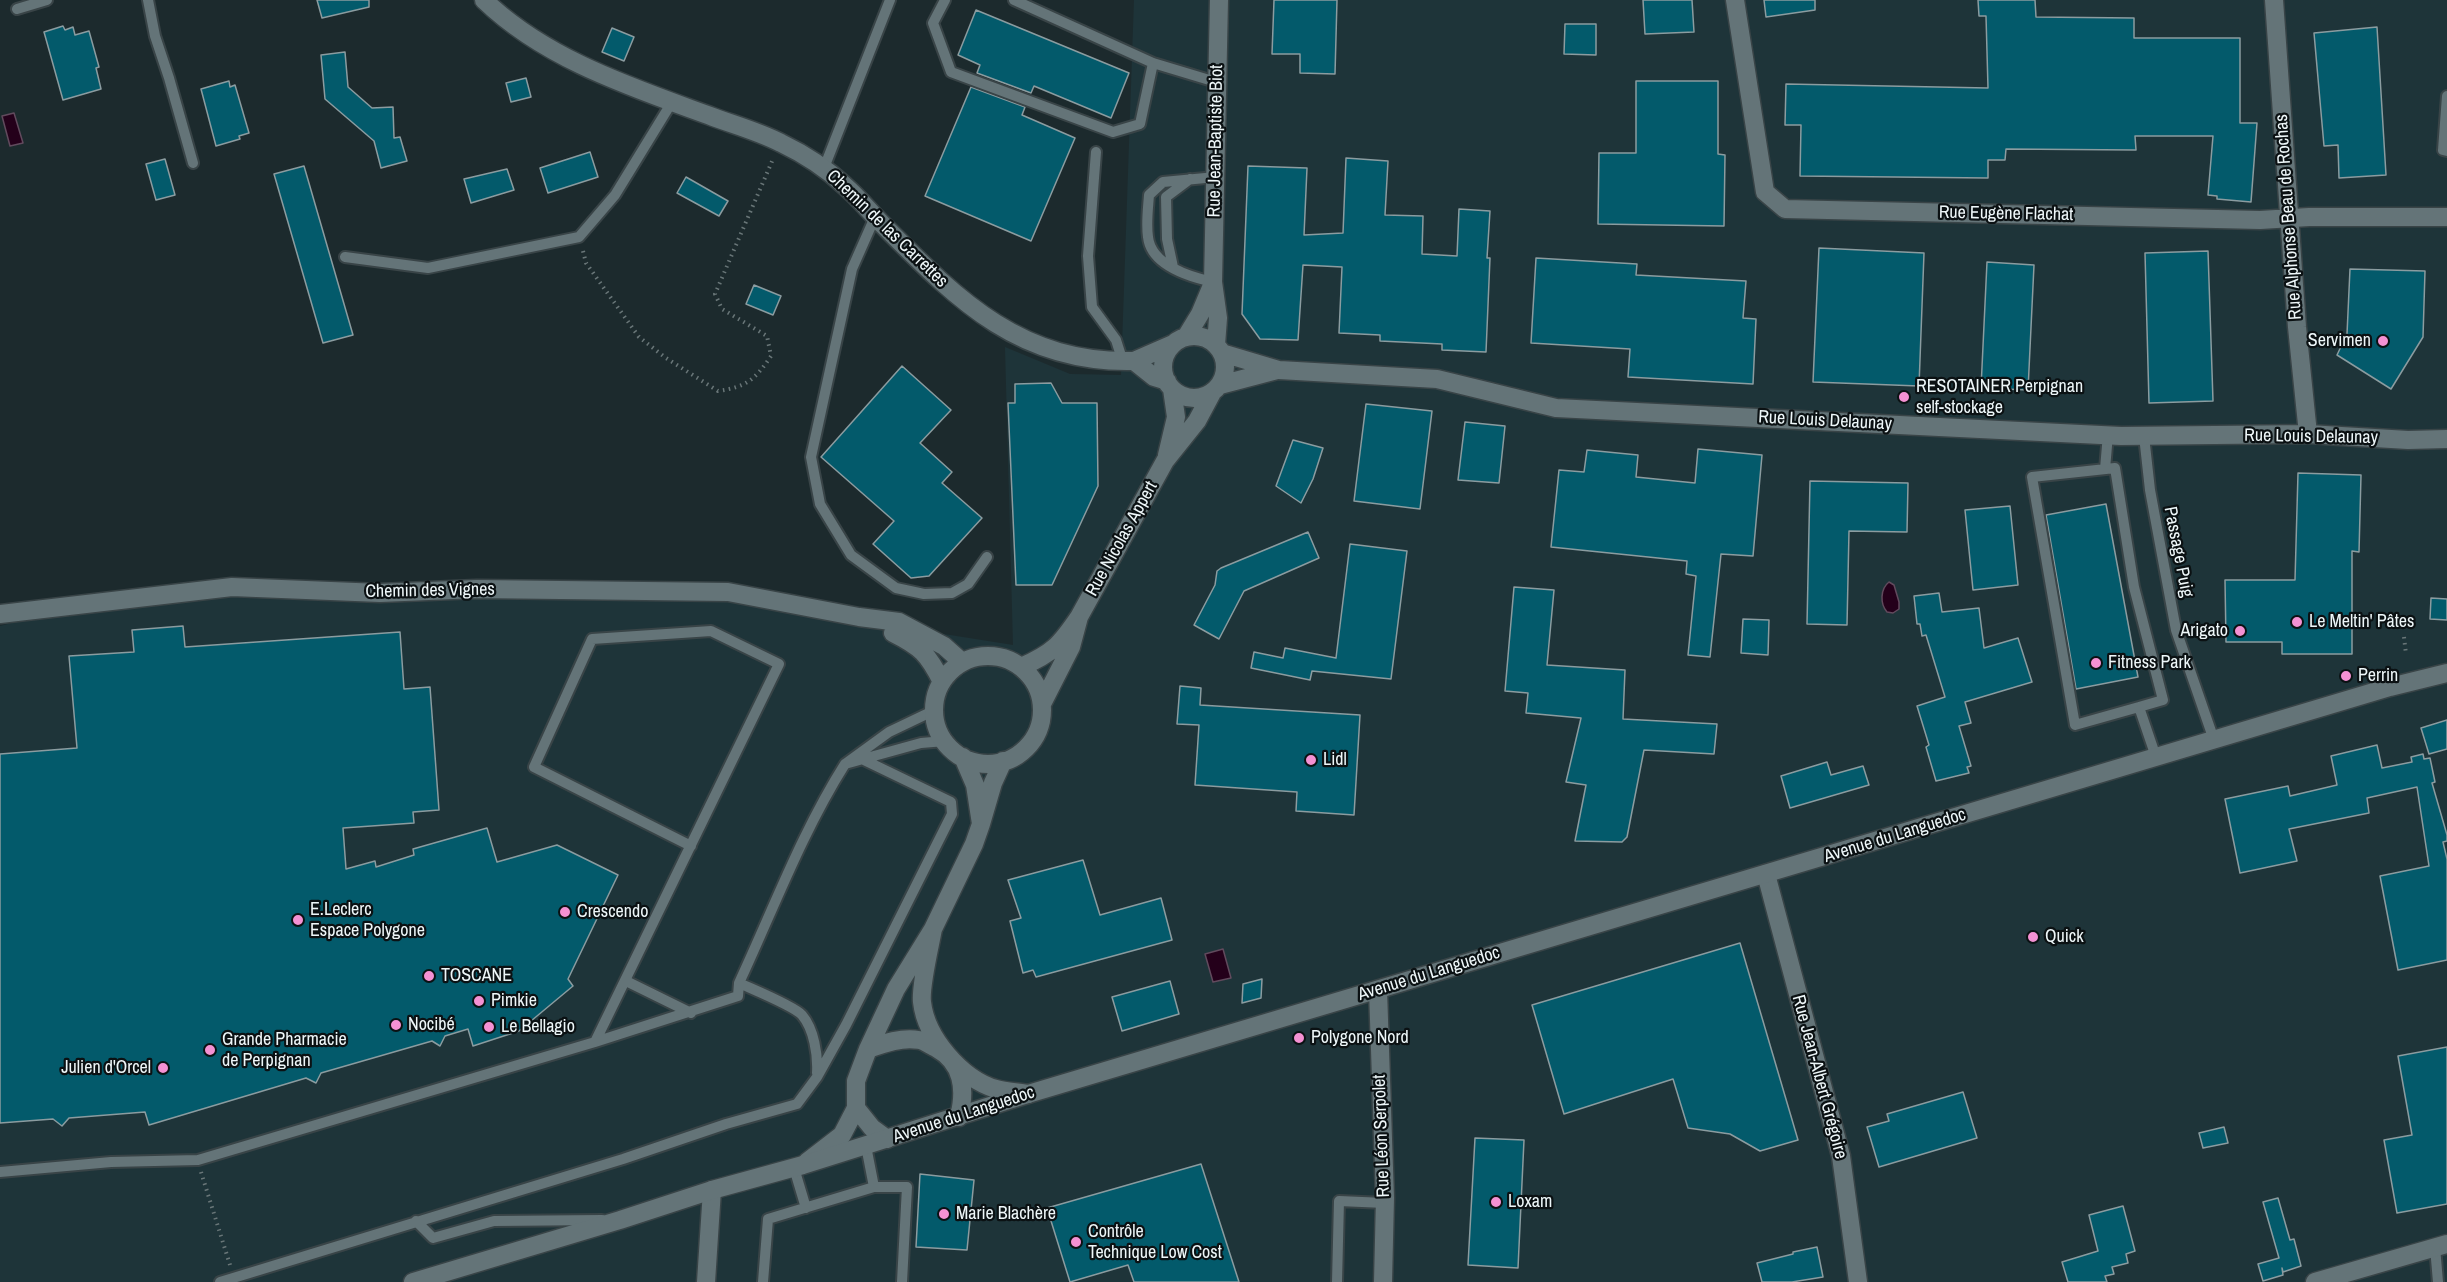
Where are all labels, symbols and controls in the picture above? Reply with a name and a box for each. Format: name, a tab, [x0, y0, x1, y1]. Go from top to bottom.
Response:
street label: Rue Jean-Baptiste Biot	[1204, 65, 1228, 217]
street label: Rue Alphonse Beau de Rochas	[2271, 114, 2307, 320]
street label: Chemin de las Carrettes	[822, 166, 952, 292]
street label: Rue Eugène Flachat	[1939, 202, 2073, 226]
place label: Servimen	[2308, 330, 2371, 352]
marker: Servimen	[2376, 334, 2390, 348]
place label: RESOTAINER Perpignan self-stockage	[1916, 376, 2083, 418]
marker: RESOTAINER Perpignan self-stockage	[1897, 390, 1911, 404]
street label: Rue Louis Delaunay	[1758, 407, 1892, 435]
street label: Rue Louis Delaunay	[2244, 425, 2378, 449]
street label: Rue Nicolas Appert	[1082, 478, 1162, 600]
street label: Passage Puig	[2159, 505, 2197, 599]
street label: Chemin des Vignes	[365, 579, 495, 603]
place label: Le Meltin' Pâtes	[2309, 611, 2414, 633]
marker: Le Meltin' Pâtes	[2290, 615, 2304, 629]
place label: Arigato	[2180, 620, 2228, 642]
marker: Arigato	[2233, 624, 2247, 638]
place label: Fitness Park	[2108, 652, 2191, 674]
marker: Fitness Park	[2089, 656, 2103, 670]
place label: Perrin	[2358, 665, 2398, 687]
marker: Perrin	[2339, 669, 2353, 683]
place label: Lidl	[1323, 749, 1347, 771]
marker: Lidl	[1304, 753, 1318, 767]
street label: Avenue du Languedoc	[1821, 804, 1969, 868]
place label: E.Leclerc Espace Polygone	[310, 899, 425, 942]
place label: Crescendo	[577, 901, 648, 923]
marker: Crescendo	[558, 905, 572, 919]
marker: E.Leclerc Espace Polygone	[291, 913, 305, 927]
place label: Quick	[2045, 926, 2084, 948]
marker: Quick	[2026, 930, 2040, 944]
street label: Avenue du Languedoc	[1355, 942, 1503, 1006]
place label: TOSCANE	[441, 965, 512, 987]
marker: TOSCANE	[422, 969, 436, 983]
place label: Pimkie	[491, 990, 537, 1012]
street label: Rue Jean-Albert Grégoire	[1787, 993, 1851, 1161]
marker: Pimkie	[472, 994, 486, 1008]
place label: Nocibé	[408, 1014, 455, 1036]
place label: Le Bellagio	[501, 1016, 575, 1038]
marker: Nocibé	[389, 1018, 403, 1032]
marker: Le Bellagio	[482, 1020, 496, 1034]
place label: Polygone Nord	[1311, 1027, 1409, 1049]
place label: Grande Pharmacie de Perpignan	[222, 1029, 347, 1072]
marker: Polygone Nord	[1292, 1031, 1306, 1045]
marker: Grande Pharmacie de Perpignan	[203, 1043, 217, 1057]
place label: Julien d'Orcel	[61, 1057, 151, 1079]
marker: Julien d'Orcel	[156, 1061, 170, 1075]
street label: Rue Léon Serpolet	[1369, 1074, 1395, 1198]
street label: Avenue du Languedoc	[891, 1082, 1037, 1148]
place label: Loxam	[1508, 1191, 1552, 1213]
marker: Loxam	[1489, 1195, 1503, 1209]
place label: Marie Blachère	[956, 1203, 1056, 1225]
marker: Marie Blachère	[937, 1207, 951, 1221]
place label: Contrôle Technique Low Cost	[1088, 1221, 1222, 1264]
marker: Contrôle Technique Low Cost	[1069, 1235, 1083, 1249]

